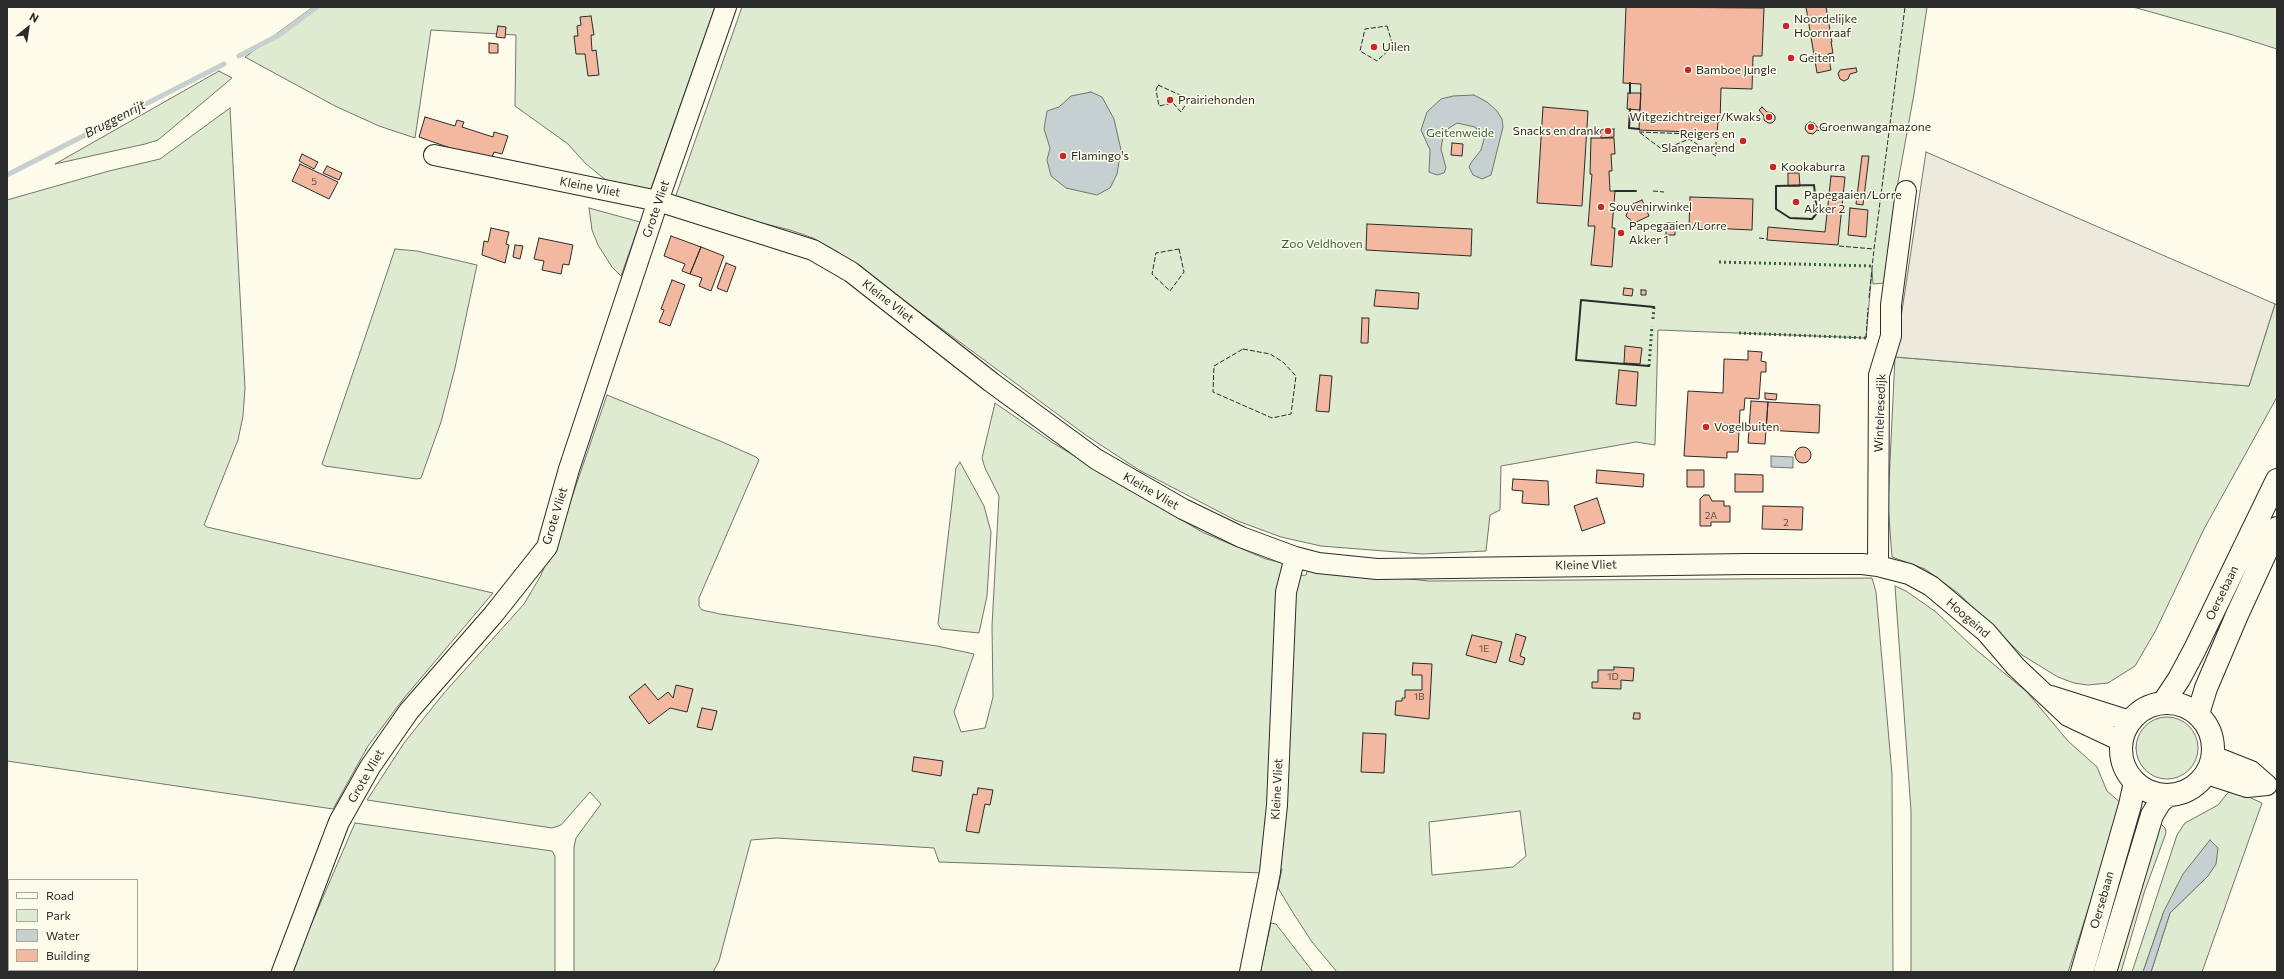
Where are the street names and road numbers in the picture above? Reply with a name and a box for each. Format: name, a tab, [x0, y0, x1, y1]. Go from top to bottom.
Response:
street label: Kleine Vliet	[558, 174, 622, 200]
street label: Grote Vliet	[640, 179, 672, 239]
street label: Kleine Vliet	[859, 276, 917, 326]
street label: Wintelresedijk	[1871, 373, 1889, 453]
street label: Kleine Vliet	[1121, 469, 1181, 513]
street label: Grote Vliet	[539, 485, 571, 547]
street label: Kleine Vliet	[1555, 557, 1617, 573]
street label: Oersebaan	[2203, 563, 2241, 623]
street label: Hoogeind	[1943, 595, 1993, 641]
street label: Grote Vliet	[345, 747, 387, 805]
street label: Kleine Vliet	[1268, 758, 1286, 820]
street label: Oersebaan	[2087, 870, 2117, 930]

